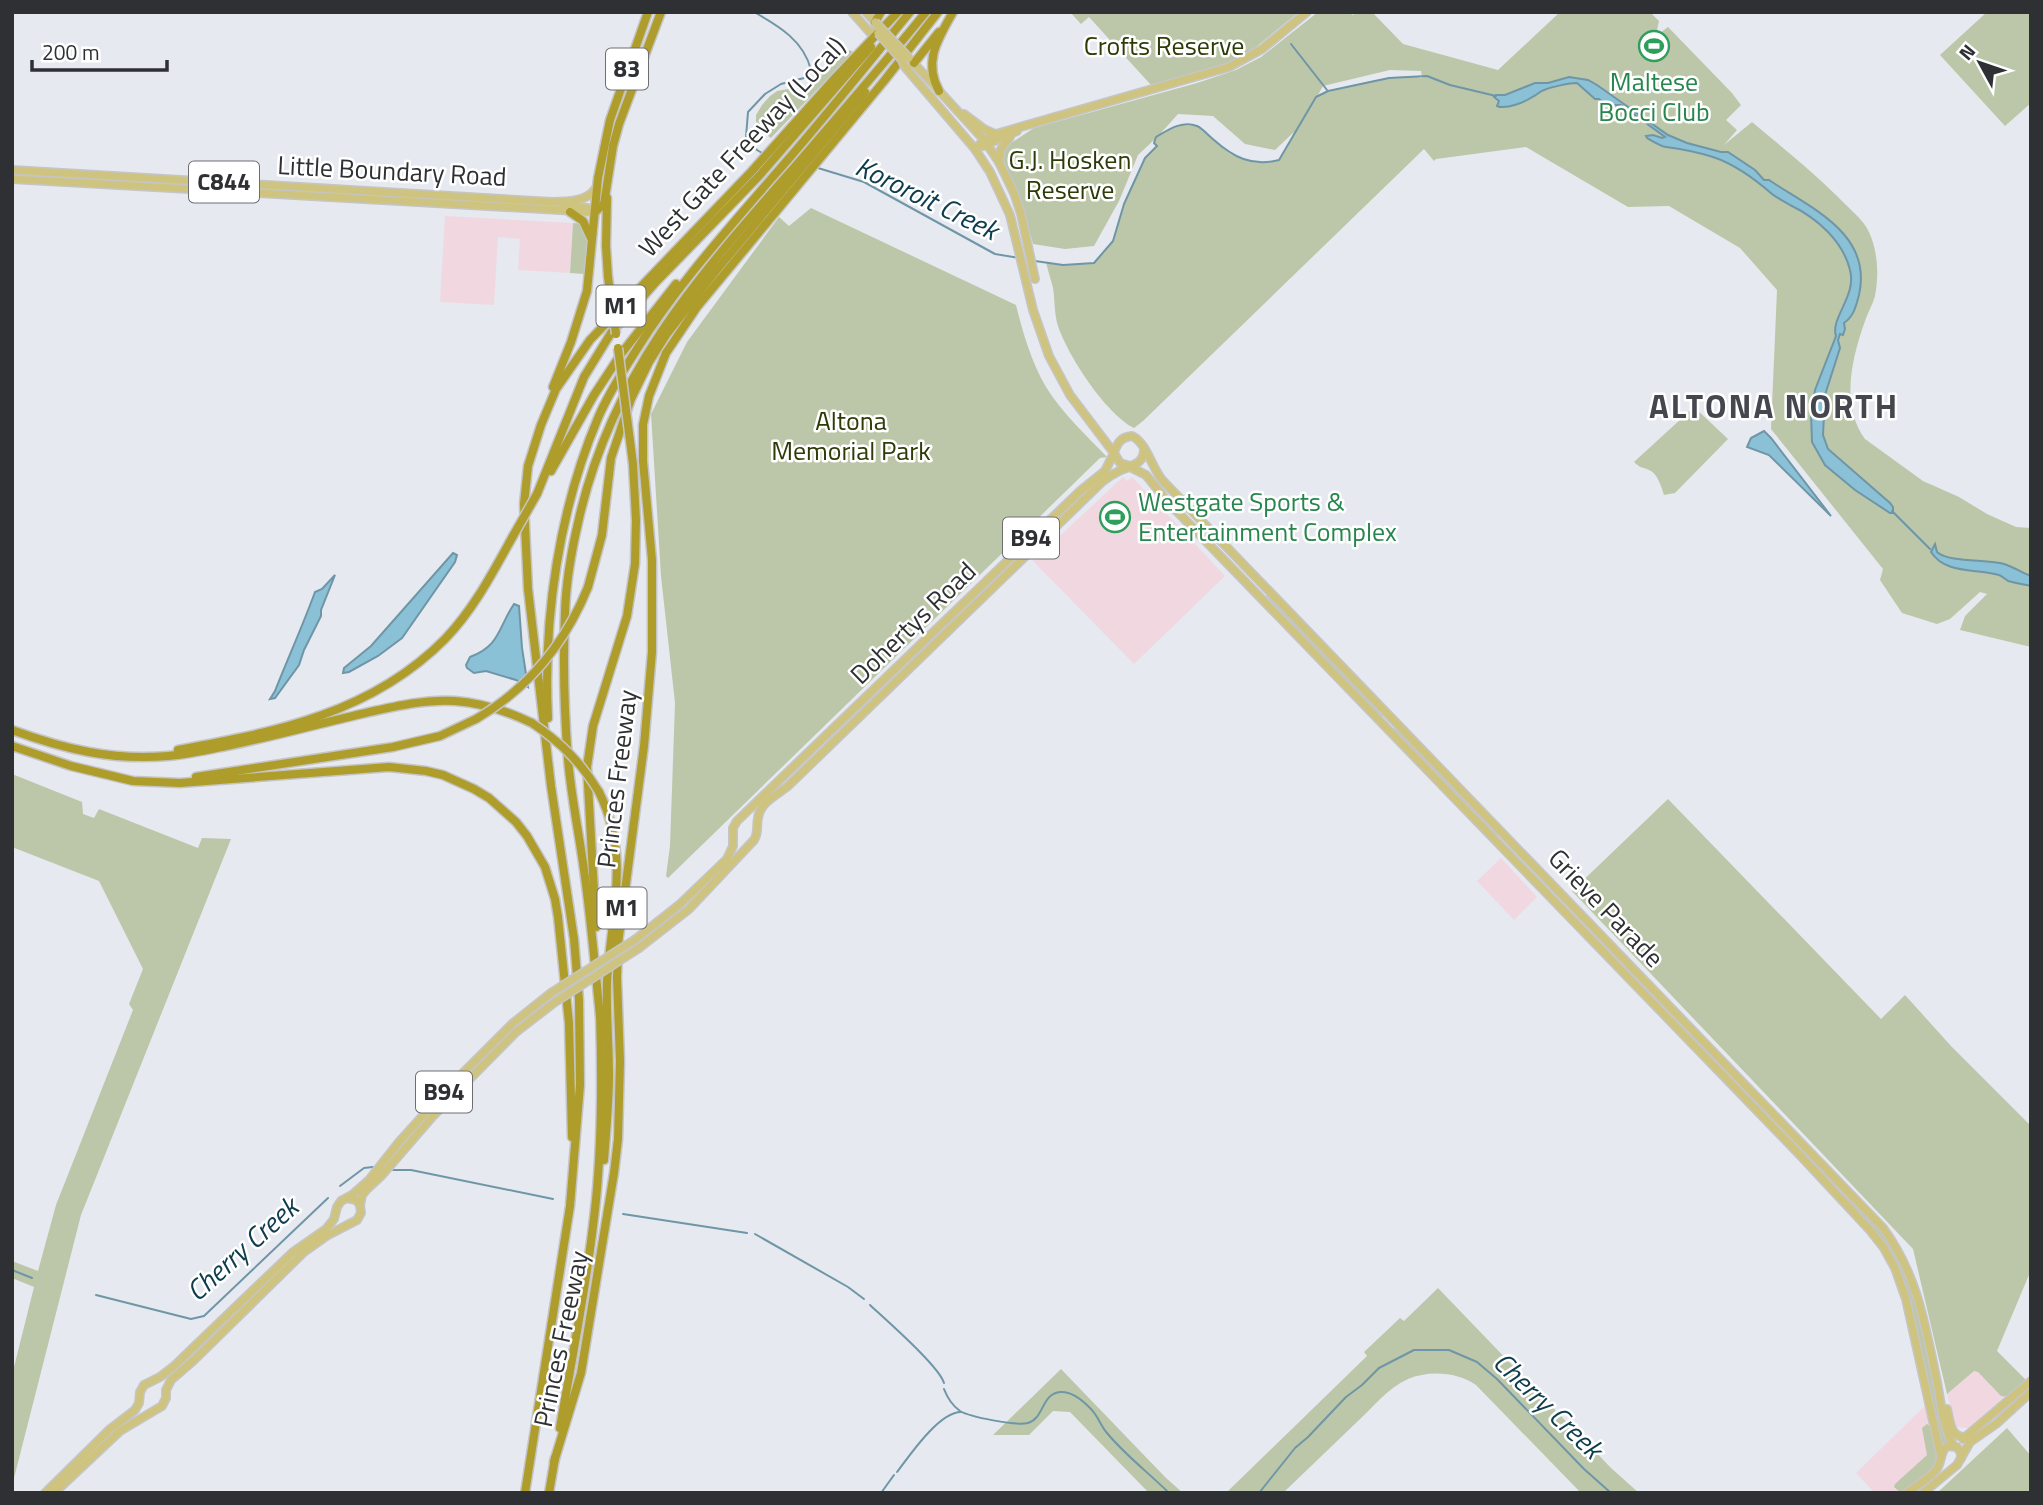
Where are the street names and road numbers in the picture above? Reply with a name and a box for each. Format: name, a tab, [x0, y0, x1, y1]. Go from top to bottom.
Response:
street label: West Gate Freeway (Local)	[629, 28, 854, 265]
road number: 83	[606, 48, 648, 90]
street label: Little Boundary Road	[277, 145, 507, 196]
road number: C844	[189, 162, 259, 202]
road number: M1	[596, 286, 646, 326]
road number: B94	[1003, 518, 1059, 558]
street label: Dohertys Road	[841, 552, 985, 693]
street label: Princes Freeway	[586, 688, 647, 870]
street label: Grieve Parade	[1540, 839, 1673, 976]
road number: M1	[598, 888, 646, 928]
road number: B94	[416, 1072, 472, 1112]
street label: Princes Freeway	[523, 1247, 598, 1431]

